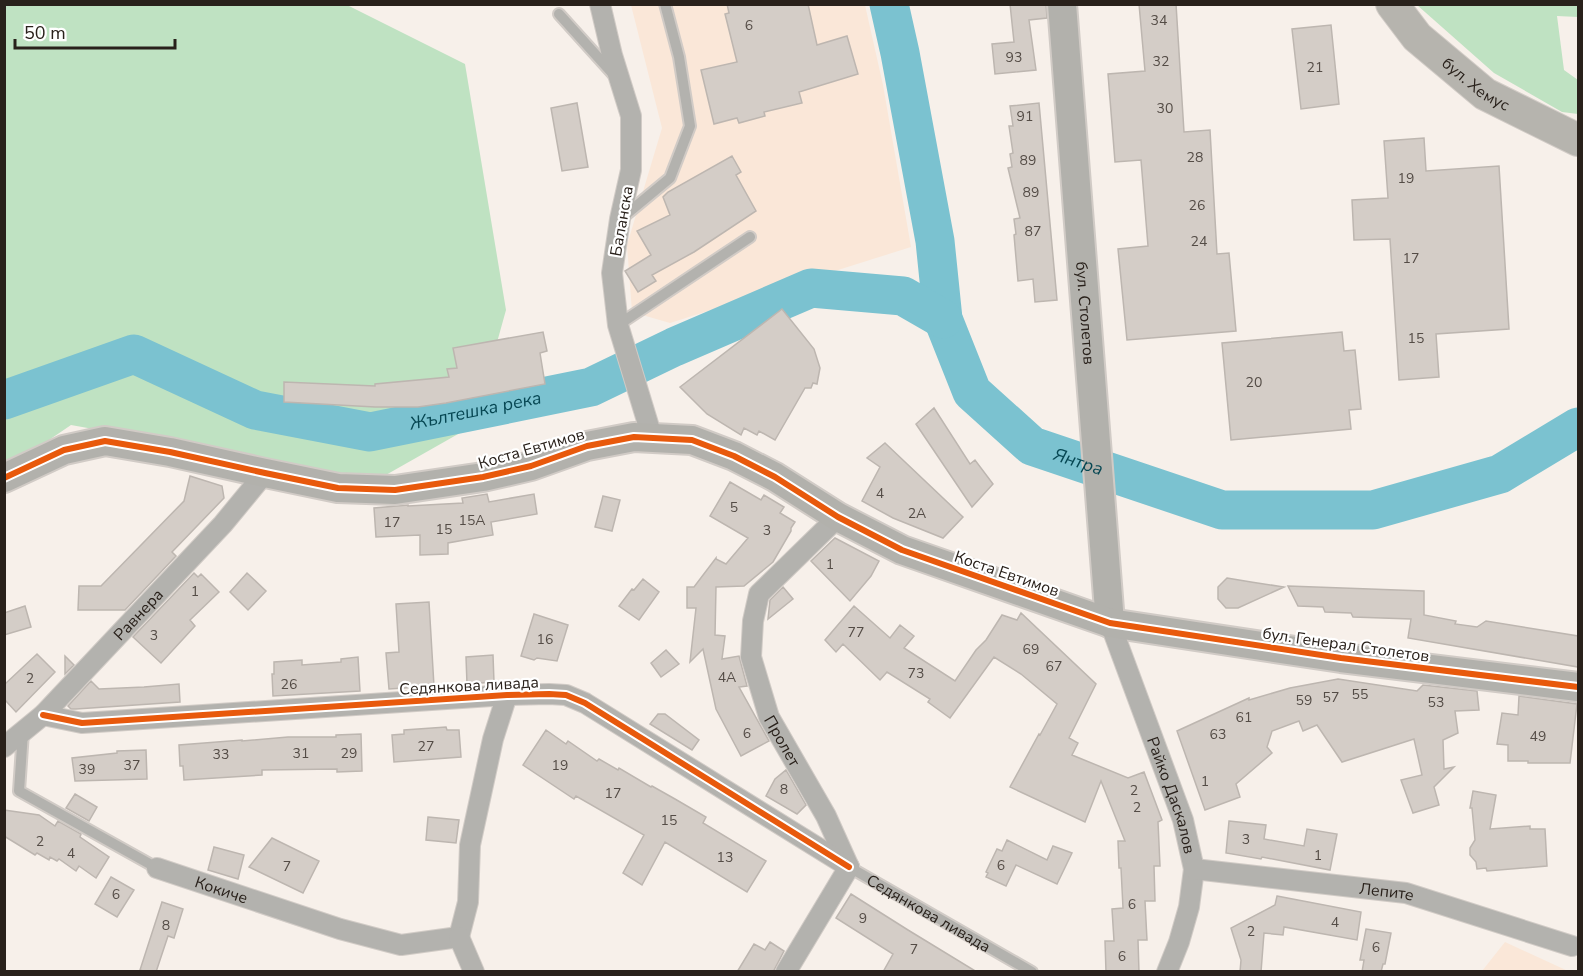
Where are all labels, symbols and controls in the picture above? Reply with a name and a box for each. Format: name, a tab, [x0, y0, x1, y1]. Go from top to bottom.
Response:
house number: 34	[1151, 11, 1167, 30]
scale bar	[15, 12, 176, 50]
house number: 6	[745, 16, 753, 35]
text: 50 m	[24, 21, 66, 45]
house number: 93	[1006, 48, 1022, 67]
house number: 32	[1153, 52, 1169, 71]
street label: бул. Хемус	[1437, 52, 1514, 117]
house number: 21	[1307, 58, 1323, 77]
house number: 30	[1157, 99, 1173, 118]
house number: 91	[1017, 107, 1033, 126]
house number: 28	[1187, 148, 1203, 167]
house number: 89	[1020, 151, 1036, 170]
house number: 19	[1398, 169, 1414, 188]
house number: 89	[1023, 183, 1039, 202]
street label: Баланска	[605, 184, 639, 258]
house number: 26	[1189, 196, 1205, 215]
house number: 87	[1025, 222, 1041, 241]
house number: 24	[1191, 232, 1207, 251]
house number: 17	[1403, 249, 1419, 268]
street label: бул. Столетов	[1070, 261, 1100, 366]
house number: 15	[1408, 329, 1424, 348]
house number: 20	[1246, 373, 1262, 392]
water label: Жълтешка река	[407, 385, 543, 436]
street label: Коста Евтимов	[476, 423, 587, 475]
water label: Янтра	[1050, 442, 1106, 481]
house number: 4	[876, 484, 884, 503]
house number: 5	[730, 498, 738, 517]
house number: 2А	[908, 504, 926, 523]
house number: 15А	[458, 511, 486, 530]
house number: 17	[384, 513, 400, 532]
house number: 15	[436, 520, 452, 539]
house number: 3	[763, 521, 771, 540]
street label: Коста Евтимов	[951, 546, 1062, 602]
house number: 1	[826, 555, 834, 574]
house number: 1	[191, 582, 199, 601]
street label: Равнера	[109, 584, 169, 646]
street label: бул. Генерал Столетов	[1261, 622, 1431, 668]
house number: 77	[848, 623, 864, 642]
house number: 3	[150, 626, 158, 645]
house number: 16	[537, 630, 553, 649]
house number: 69	[1023, 640, 1039, 659]
house number: 67	[1046, 657, 1062, 676]
house number: 73	[908, 664, 924, 683]
house number: 4А	[718, 668, 736, 687]
house number: 2	[26, 669, 34, 688]
street label: Седянкова ливада	[399, 671, 539, 701]
house number: 26	[281, 675, 297, 694]
house number: 55	[1352, 685, 1368, 704]
house number: 57	[1323, 688, 1339, 707]
house number: 59	[1296, 691, 1312, 710]
house number: 53	[1428, 693, 1444, 712]
house number: 61	[1236, 708, 1252, 727]
street label: Пролет	[758, 712, 806, 771]
house number: 6	[743, 724, 751, 743]
house number: 63	[1210, 725, 1226, 744]
house number: 49	[1530, 727, 1546, 746]
street label: Райко Даскалов	[1141, 734, 1200, 856]
house number: 27	[418, 737, 434, 756]
house number: 31	[293, 744, 309, 763]
house number: 29	[341, 744, 357, 763]
house number: 33	[213, 745, 229, 764]
house number: 37	[124, 756, 140, 775]
house number: 19	[552, 756, 568, 775]
house number: 39	[79, 760, 95, 779]
house number: 1	[1201, 772, 1209, 791]
house number: 8	[780, 780, 788, 799]
house number: 2	[1130, 781, 1138, 800]
house number: 17	[605, 784, 621, 803]
house number: 2	[1133, 798, 1141, 817]
house number: 15	[661, 811, 677, 830]
house number: 3	[1242, 830, 1250, 849]
house number: 2	[36, 832, 44, 851]
house number: 4	[67, 844, 75, 863]
house number: 1	[1314, 846, 1322, 865]
house number: 13	[717, 848, 733, 867]
house number: 6	[997, 856, 1005, 875]
house number: 7	[283, 857, 291, 876]
street label: Седянкова ливада	[862, 869, 994, 958]
street label: Кокиче	[192, 871, 251, 910]
street label: Лепите	[1358, 878, 1417, 907]
house number: 6	[112, 885, 120, 904]
house number: 6	[1128, 895, 1136, 914]
house number: 9	[859, 909, 867, 928]
house number: 4	[1331, 913, 1339, 932]
house number: 8	[162, 916, 170, 935]
house number: 2	[1247, 922, 1255, 941]
house number: 6	[1372, 938, 1380, 957]
house number: 7	[910, 940, 918, 959]
house number: 6	[1118, 947, 1126, 966]

